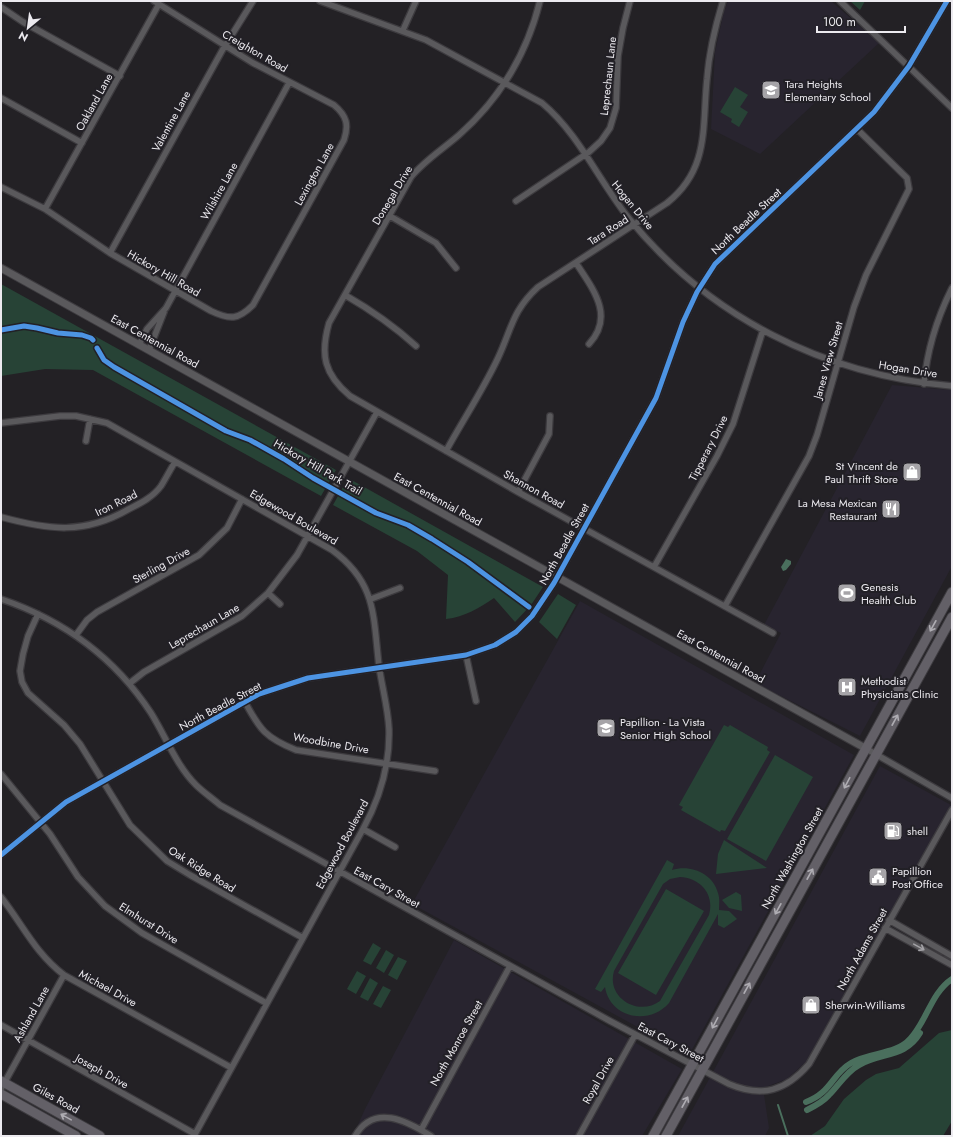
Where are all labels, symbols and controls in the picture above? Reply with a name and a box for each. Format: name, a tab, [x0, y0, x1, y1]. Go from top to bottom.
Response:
north arrow	[8, 8, 48, 48]
scale bar	[817, 8, 905, 34]
text: 100 m	[823, 13, 856, 31]
street label: Creighton Road	[219, 26, 291, 76]
text: N	[15, 28, 31, 46]
street label: Leprechaun Lane	[596, 36, 620, 116]
street label: Oakland Lane	[72, 70, 117, 134]
place label: Tara Heights Elementary School	[785, 76, 871, 105]
school or university icon: Tara Heights Elementary School	[760, 79, 782, 101]
street label: Valentine Lane	[148, 87, 194, 154]
street label: Lexington Lane	[290, 139, 338, 208]
street label: Wilshire Lane	[197, 159, 242, 223]
street label: Donegal Drive	[368, 162, 416, 228]
street label: Hogan Drive	[608, 177, 658, 233]
street label: North Beadle Street	[707, 184, 785, 258]
street label: Tara Road	[585, 211, 631, 249]
street label: Hickory Hill Road	[125, 246, 203, 300]
street label: East Centennial Road	[108, 310, 202, 372]
street label: Janes View Street	[809, 319, 847, 402]
street label: Hogan Drive	[878, 356, 939, 382]
street label: Tipperary Drive	[685, 412, 732, 484]
street label: Hickory Hill Park Trail	[271, 435, 365, 499]
place label: St Vincent de Paul Thrift Store	[825, 458, 898, 487]
shop icon: St Vincent de Paul Thrift Store	[901, 461, 923, 483]
street label: Shannon Road	[501, 466, 567, 512]
street label: East Centennial Road	[391, 468, 485, 530]
street label: Edgewood Boulevard	[247, 485, 341, 549]
street label: Iron Road	[92, 486, 140, 520]
place label: La Mesa Mexican Restaurant	[798, 495, 877, 524]
restaurant icon: La Mesa Mexican Restaurant	[880, 498, 902, 520]
street label: North Beadle Street	[535, 500, 593, 588]
street label: Sterling Drive	[129, 542, 193, 587]
place label: Genesis Health Club	[861, 579, 916, 608]
sports icon: Genesis Health Club	[836, 582, 858, 604]
street label: Leprechaun Lane	[166, 599, 243, 653]
one-way arrow	[928, 620, 936, 632]
street label: East Centennial Road	[674, 625, 768, 687]
place label: Methodist Physicians Clinic	[861, 673, 939, 702]
hospital icon: Methodist Physicians Clinic	[836, 676, 858, 698]
street label: North Beadle Street	[176, 677, 264, 734]
place label: Papillion - La Vista Senior High School	[620, 714, 711, 743]
one-way arrow	[891, 714, 899, 726]
school or university icon: Papillion - La Vista Senior High School	[595, 717, 617, 739]
street label: Woodbine Drive	[292, 728, 370, 758]
one-way arrow	[842, 776, 850, 788]
street label: Edgewood Boulevard	[312, 796, 372, 892]
street label: North Washington Street	[757, 804, 827, 912]
fuel station icon: shell	[882, 820, 904, 842]
place label: shell	[907, 823, 928, 839]
street label: Oak Ridge Road	[165, 842, 239, 896]
street label: East Cary Street	[351, 862, 423, 912]
place label: Papillion Post Office	[892, 863, 943, 892]
public building icon: Papillion Post Office	[867, 866, 889, 888]
one-way arrow	[806, 868, 814, 880]
street label: Elmhurst Drive	[116, 898, 182, 948]
one-way arrow	[773, 903, 781, 915]
street label: North Adams Street	[833, 905, 891, 993]
one-way arrow	[912, 943, 924, 951]
street label: Michael Drive	[76, 965, 140, 1011]
one-way arrow	[744, 982, 752, 994]
street label: Ashland Lane	[9, 983, 53, 1045]
shop icon: Sherwin-Williams	[800, 994, 822, 1016]
street label: North Monroe Street	[426, 997, 486, 1089]
place label: Sherwin-Williams	[825, 997, 906, 1013]
one-way arrow	[711, 1017, 718, 1029]
street label: East Cary Street	[635, 1018, 707, 1066]
street label: Joseph Drive	[71, 1049, 132, 1092]
street label: Royal Drive	[578, 1053, 618, 1107]
street label: Giles Road	[30, 1079, 82, 1117]
one-way arrow	[681, 1096, 689, 1108]
one-way arrow	[60, 1113, 72, 1120]

